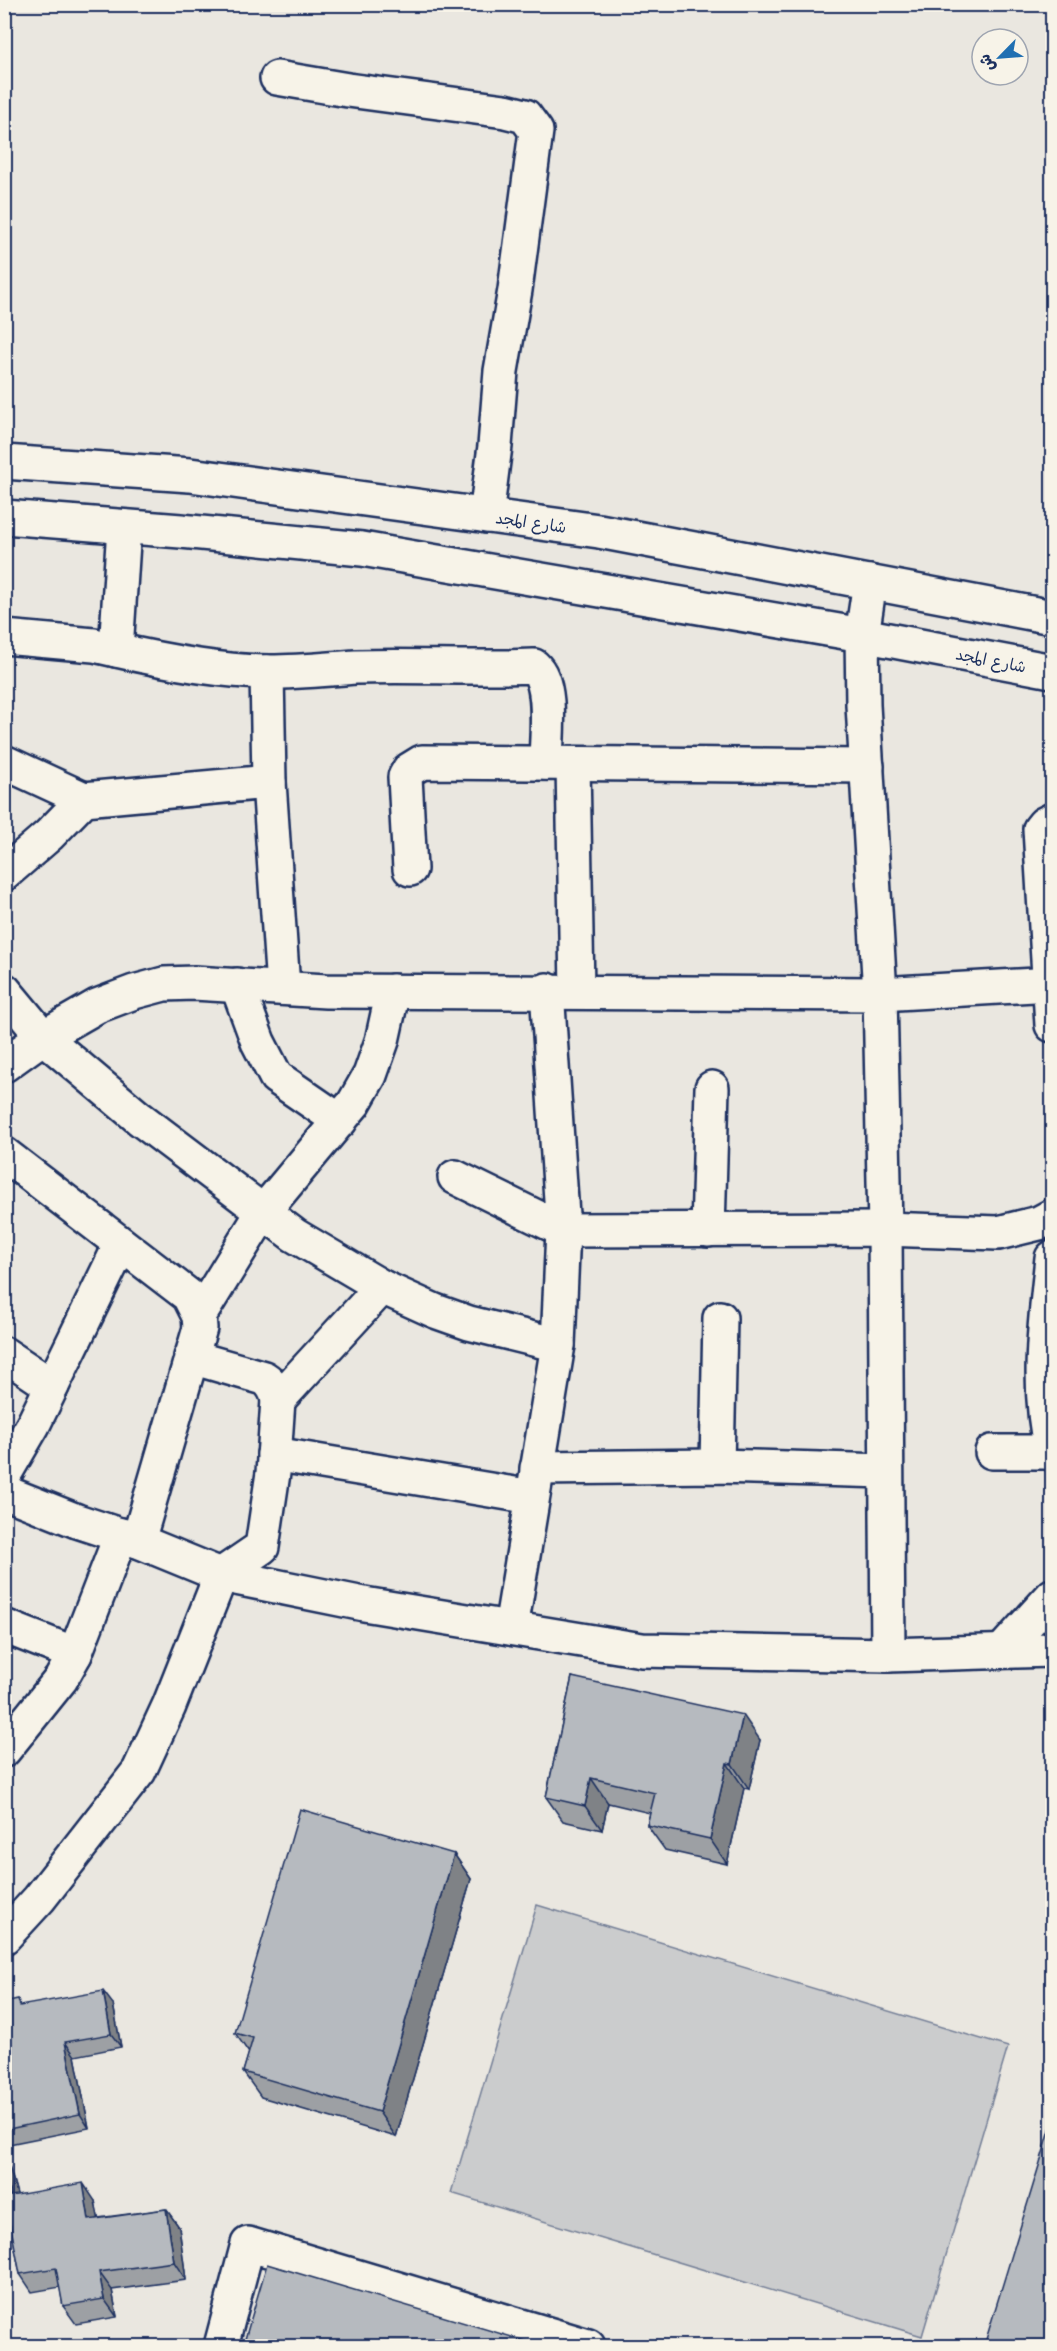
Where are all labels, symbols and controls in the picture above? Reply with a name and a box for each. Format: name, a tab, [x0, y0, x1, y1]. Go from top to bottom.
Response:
north arrow	[970, 27, 1030, 87]
text: ش	[971, 51, 1000, 77]
street label: شارع المجد	[494, 504, 568, 539]
street label: شارع المجد	[954, 640, 1028, 679]

